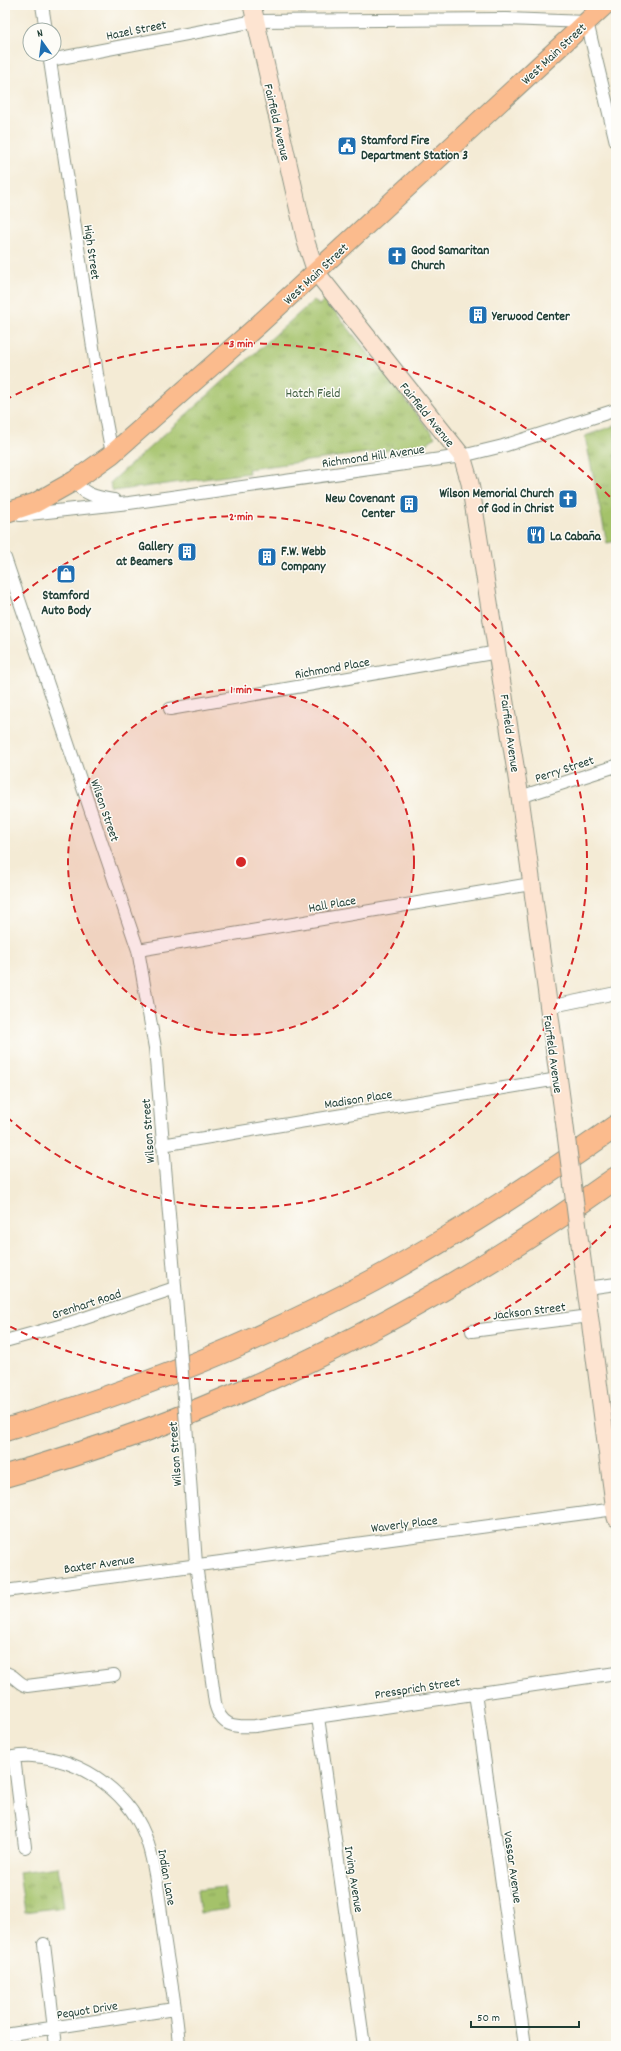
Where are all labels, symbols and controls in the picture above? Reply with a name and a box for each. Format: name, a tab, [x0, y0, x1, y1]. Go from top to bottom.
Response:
street label: Hazel Street	[105, 16, 168, 47]
street label: West Main Street	[518, 19, 592, 90]
north arrow	[22, 22, 62, 62]
text: N	[35, 26, 45, 43]
street label: Fairfield Avenue	[257, 82, 294, 163]
place label: Stamford Fire Department Station 3	[361, 132, 468, 166]
public building icon: Stamford Fire Department Station 3	[336, 135, 358, 157]
street label: High Street	[77, 224, 104, 281]
street label: West Main Street	[280, 239, 354, 310]
place label: Good Samaritan Church	[411, 242, 489, 276]
church icon: Good Samaritan Church	[386, 245, 408, 267]
building icon: Yerwood Center	[467, 304, 489, 326]
place label: Yerwood Center	[491, 308, 571, 327]
text: 3 min	[229, 336, 253, 353]
street label: Fairfield Avenue	[394, 379, 458, 452]
park label: Hatch Field	[286, 385, 340, 404]
street label: Richmond Hill Avenue	[321, 441, 426, 474]
place label: Wilson Memorial Church of God in Christ	[439, 485, 554, 519]
church icon: Wilson Memorial Church of God in Christ	[557, 488, 579, 510]
place label: New Covenant Center	[325, 490, 396, 524]
building icon: New Covenant Center	[398, 493, 420, 515]
text: 2 min	[229, 509, 253, 526]
restaurant icon: La Cabaña	[525, 524, 547, 546]
place label: La Cabaña	[550, 528, 602, 547]
place label: Gallery at Beamers	[116, 538, 174, 572]
building icon: Gallery at Beamers	[176, 541, 198, 563]
place label: F.W. Webb Company	[281, 543, 326, 577]
building icon: F.W. Webb Company	[256, 546, 278, 568]
shop icon: Stamford Auto Body	[55, 563, 77, 585]
place label: Stamford Auto Body	[41, 587, 92, 621]
street label: Richmond Place	[293, 653, 372, 685]
text: 1 min	[230, 682, 252, 699]
street label: Fairfield Avenue	[494, 693, 523, 774]
street label: Perry Street	[533, 752, 597, 789]
street label: Wilson Street	[84, 777, 123, 845]
centre of rings	[234, 855, 248, 869]
street label: Hall Place	[307, 892, 358, 919]
street label: Fairfield Avenue	[537, 1014, 566, 1095]
street label: Madison Place	[323, 1086, 394, 1115]
street label: Wilson Street	[138, 1098, 161, 1164]
street label: Grenhart Road	[50, 1285, 124, 1326]
street label: Jackson Street	[492, 1299, 567, 1326]
street label: Wilson Street	[165, 1421, 188, 1487]
street label: Waverly Place	[370, 1512, 439, 1539]
street label: Baxter Avenue	[63, 1551, 136, 1580]
street label: Pressprich Street	[373, 1673, 462, 1706]
street label: Vassar Avenue	[497, 1830, 526, 1905]
street label: Irving Avenue	[338, 1845, 367, 1914]
street label: Indian Lane	[151, 1848, 180, 1907]
street label: Pequot Drive	[55, 1997, 120, 2026]
scale bar	[471, 2003, 579, 2029]
text: 50 m	[477, 2010, 500, 2027]

